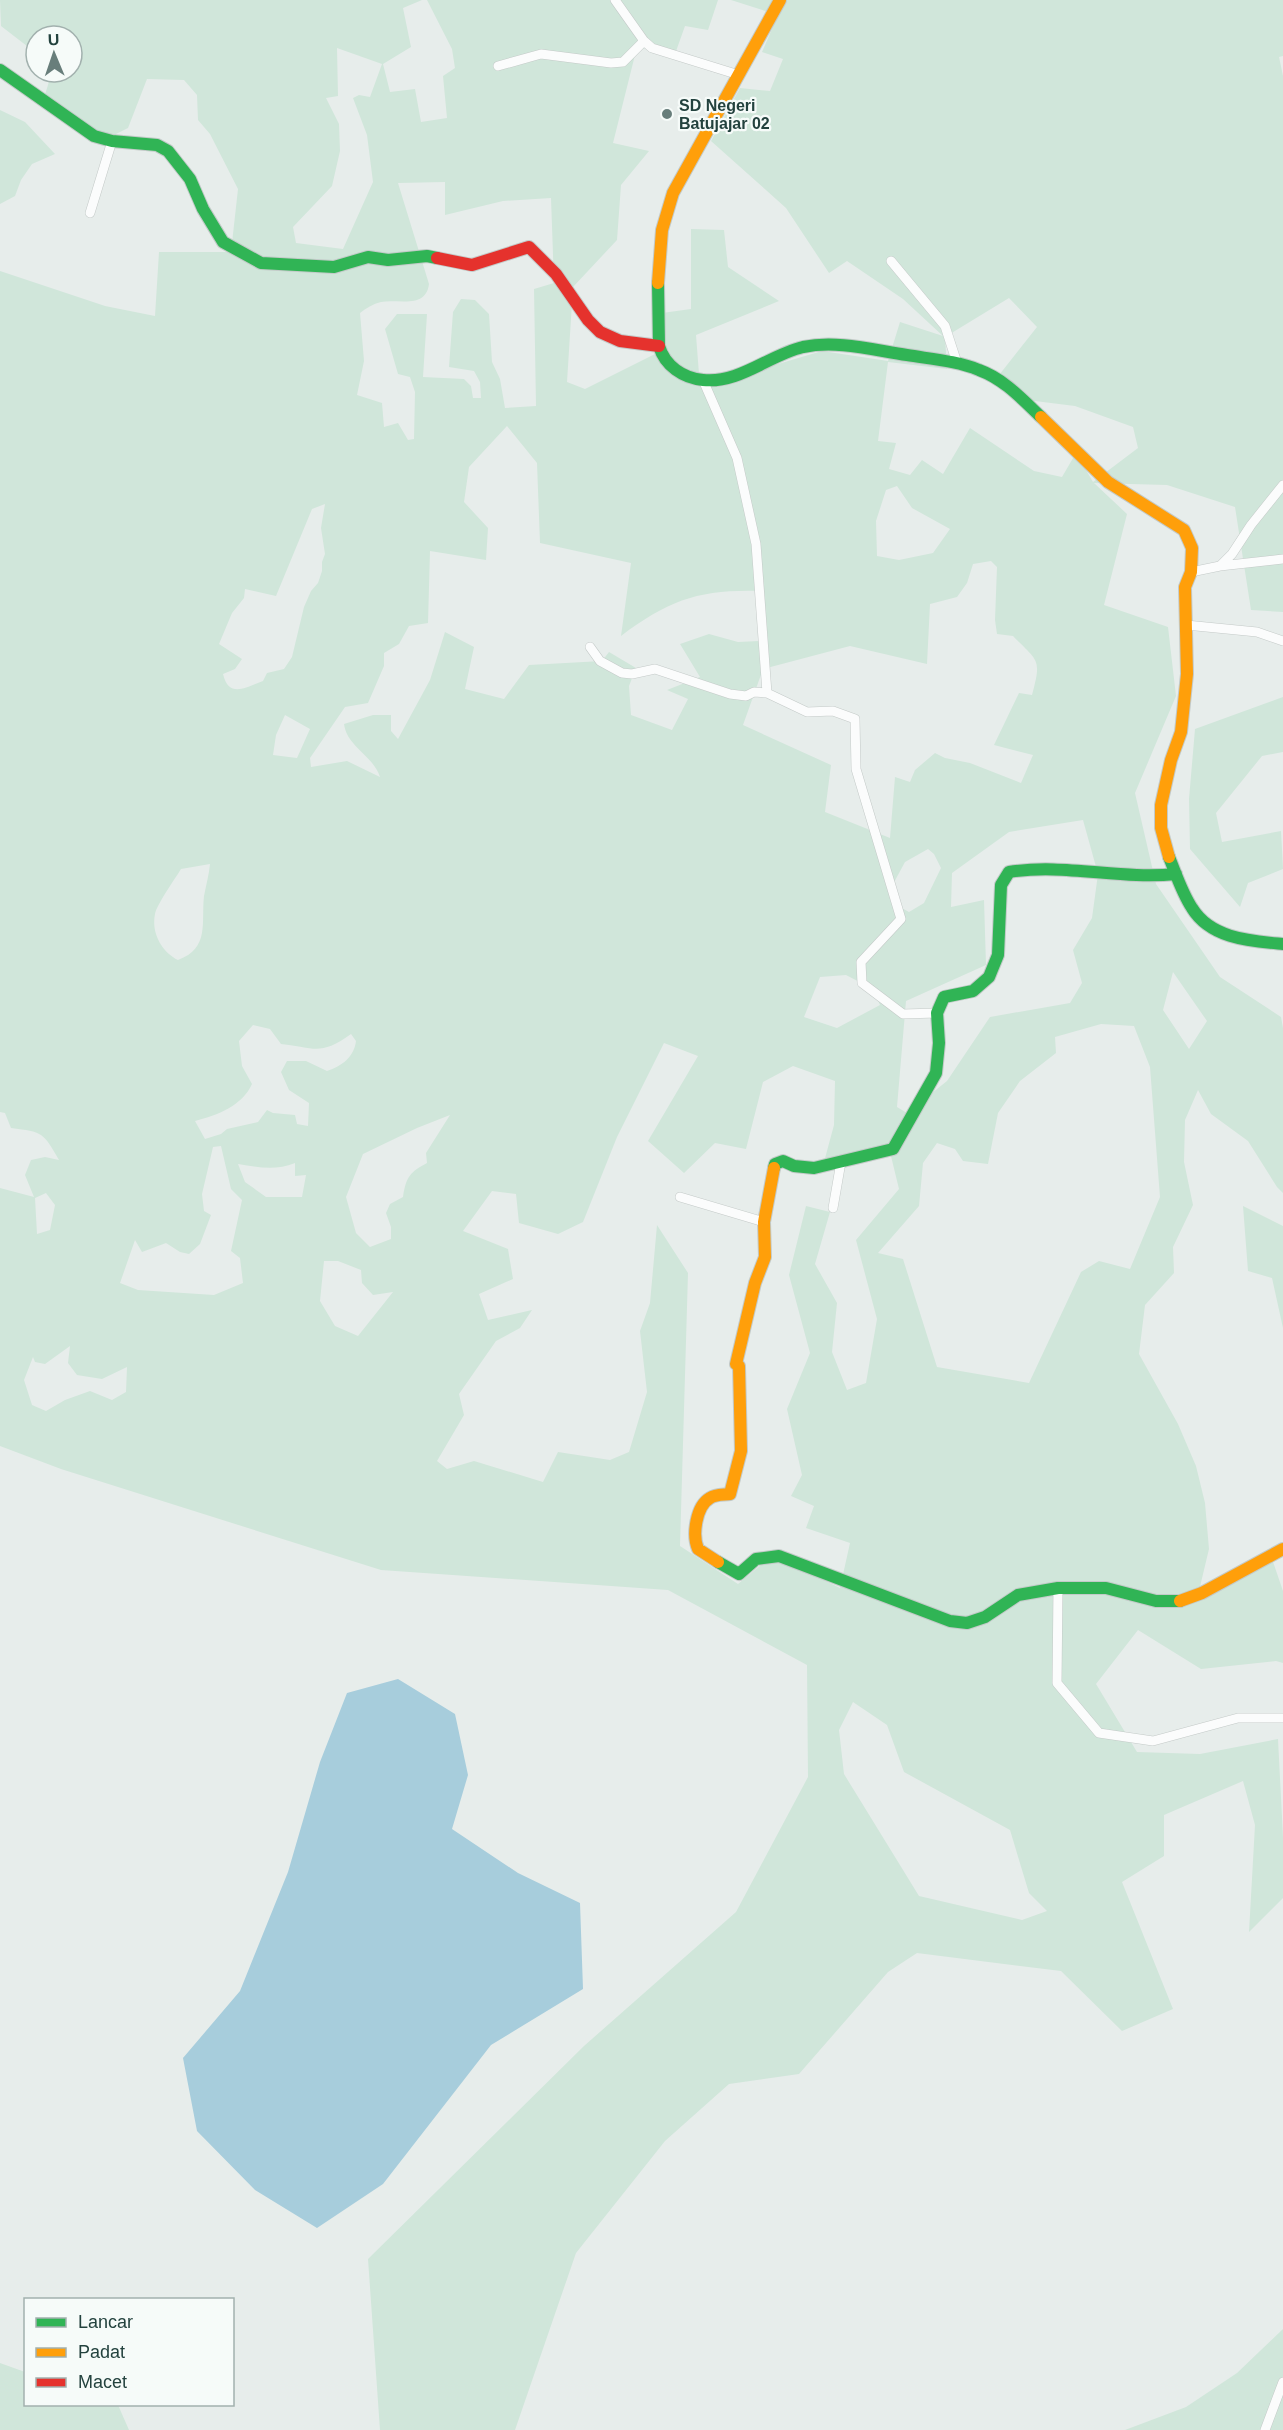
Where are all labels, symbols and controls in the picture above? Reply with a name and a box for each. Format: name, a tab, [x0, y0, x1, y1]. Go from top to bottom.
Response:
north arrow	[24, 24, 84, 84]
text: U	[47, 31, 60, 48]
place label: SD Negeri Batujajar 02	[679, 97, 770, 132]
marker: SD Negeri Batujajar 02	[660, 107, 674, 121]
legend	[24, 2298, 234, 2406]
text: Lancar	[78, 2312, 133, 2332]
text: Padat	[78, 2342, 125, 2362]
text: Macet	[78, 2372, 127, 2392]

